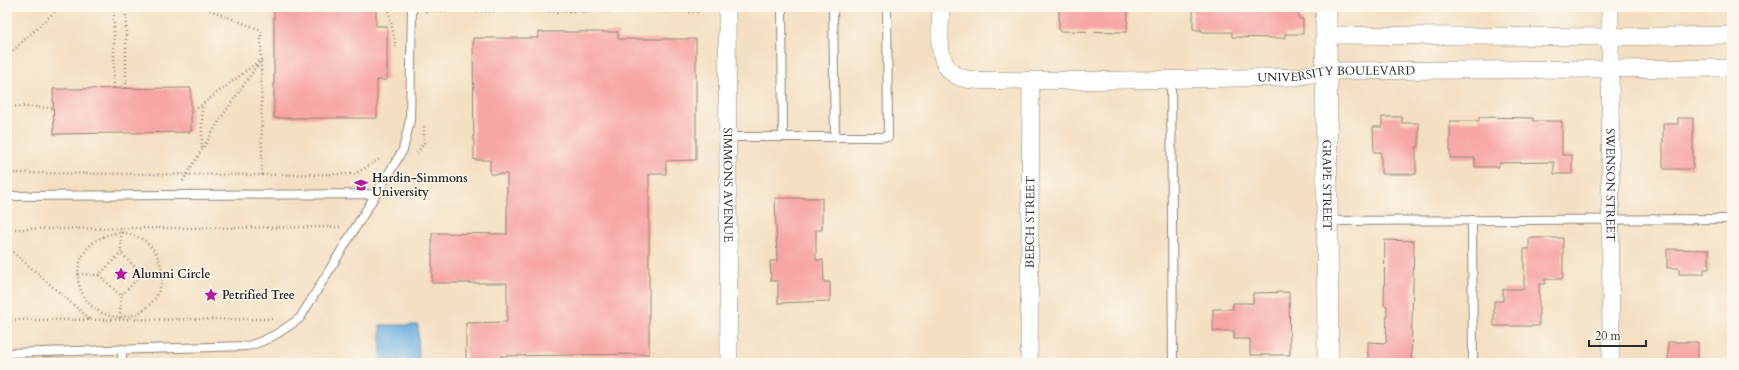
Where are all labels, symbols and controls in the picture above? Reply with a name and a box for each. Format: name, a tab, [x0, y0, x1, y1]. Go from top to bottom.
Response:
street label: UNIVERSITY BOULEVARD	[1257, 62, 1415, 86]
street label: SIMMONS AVENUE	[720, 128, 736, 242]
street label: SWENSON STREET	[1602, 128, 1619, 242]
street label: GRAPE STREET	[1319, 139, 1335, 231]
place label: Hardin-Simmons University	[372, 170, 468, 200]
street label: BEECH STREET	[1022, 176, 1038, 268]
school or university icon: Hardin-Simmons University	[353, 177, 369, 193]
place icon: Alumni Circle	[113, 266, 129, 282]
place label: Alumni Circle	[132, 266, 210, 282]
place icon: Petrified Tree	[203, 287, 219, 303]
place label: Petrified Tree	[222, 287, 295, 303]
scale bar	[1589, 322, 1646, 348]
text: 20 m	[1595, 328, 1622, 344]

